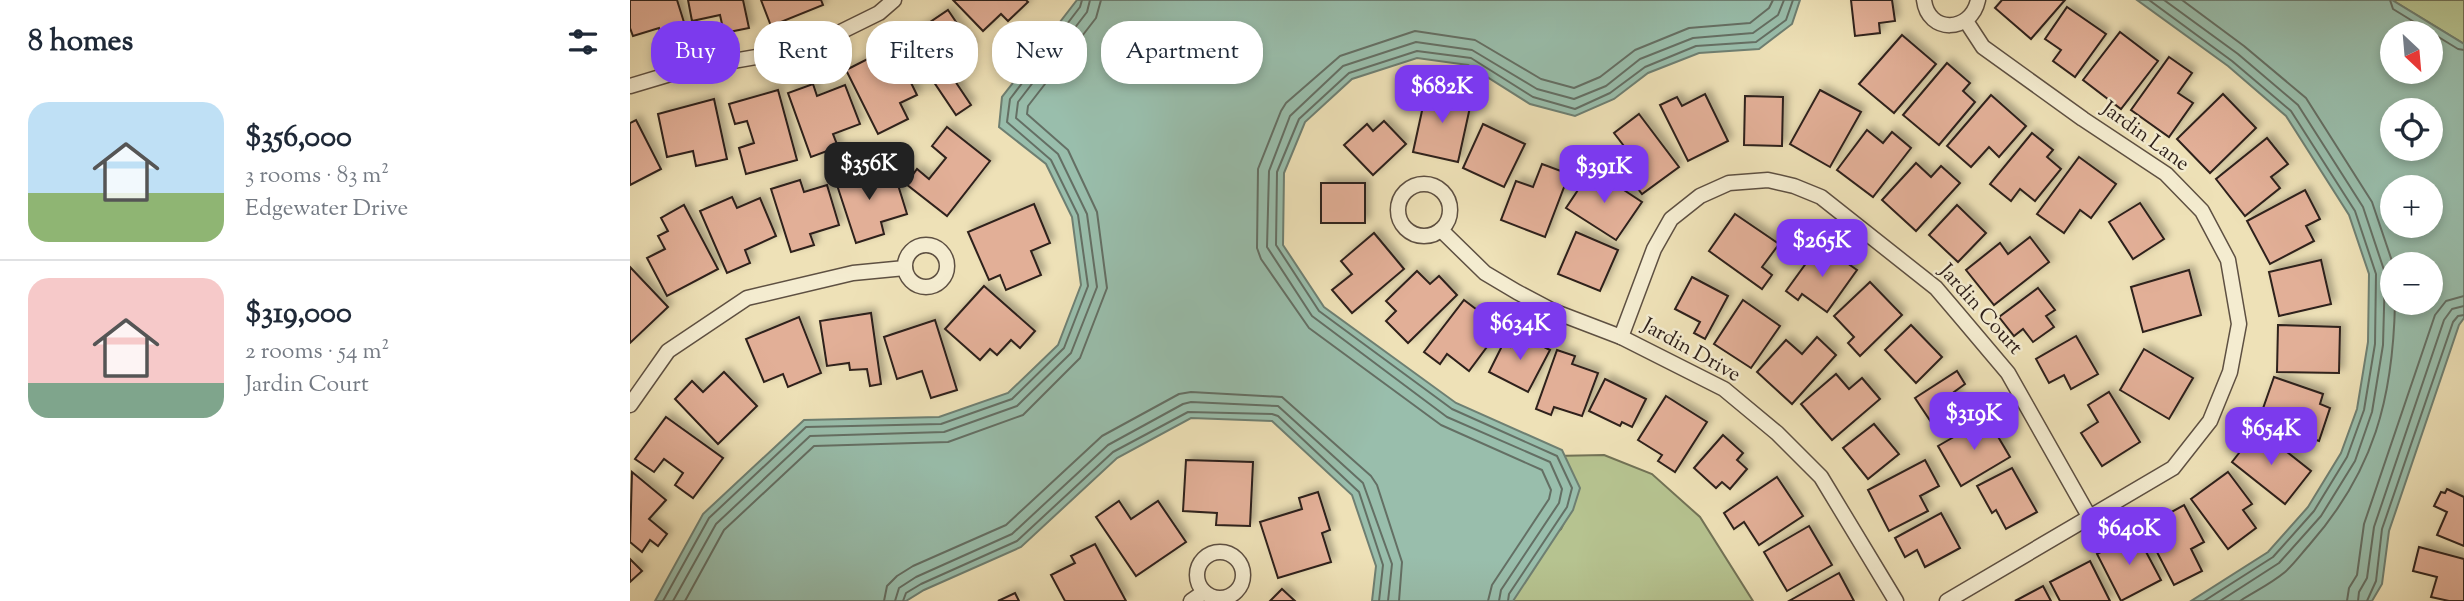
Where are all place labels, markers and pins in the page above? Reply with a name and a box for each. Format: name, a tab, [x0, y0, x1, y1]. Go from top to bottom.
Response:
pin: $682K	[1393, 66, 1491, 125]
pin: $356K	[820, 142, 918, 202]
pin: $391K	[1555, 146, 1653, 205]
pin: $265K	[1773, 219, 1871, 279]
pin: $634K	[1471, 302, 1569, 362]
pin: $319K	[1925, 392, 2023, 452]
pin: $654K	[2222, 407, 2320, 467]
pin: $640K	[2080, 508, 2178, 567]

